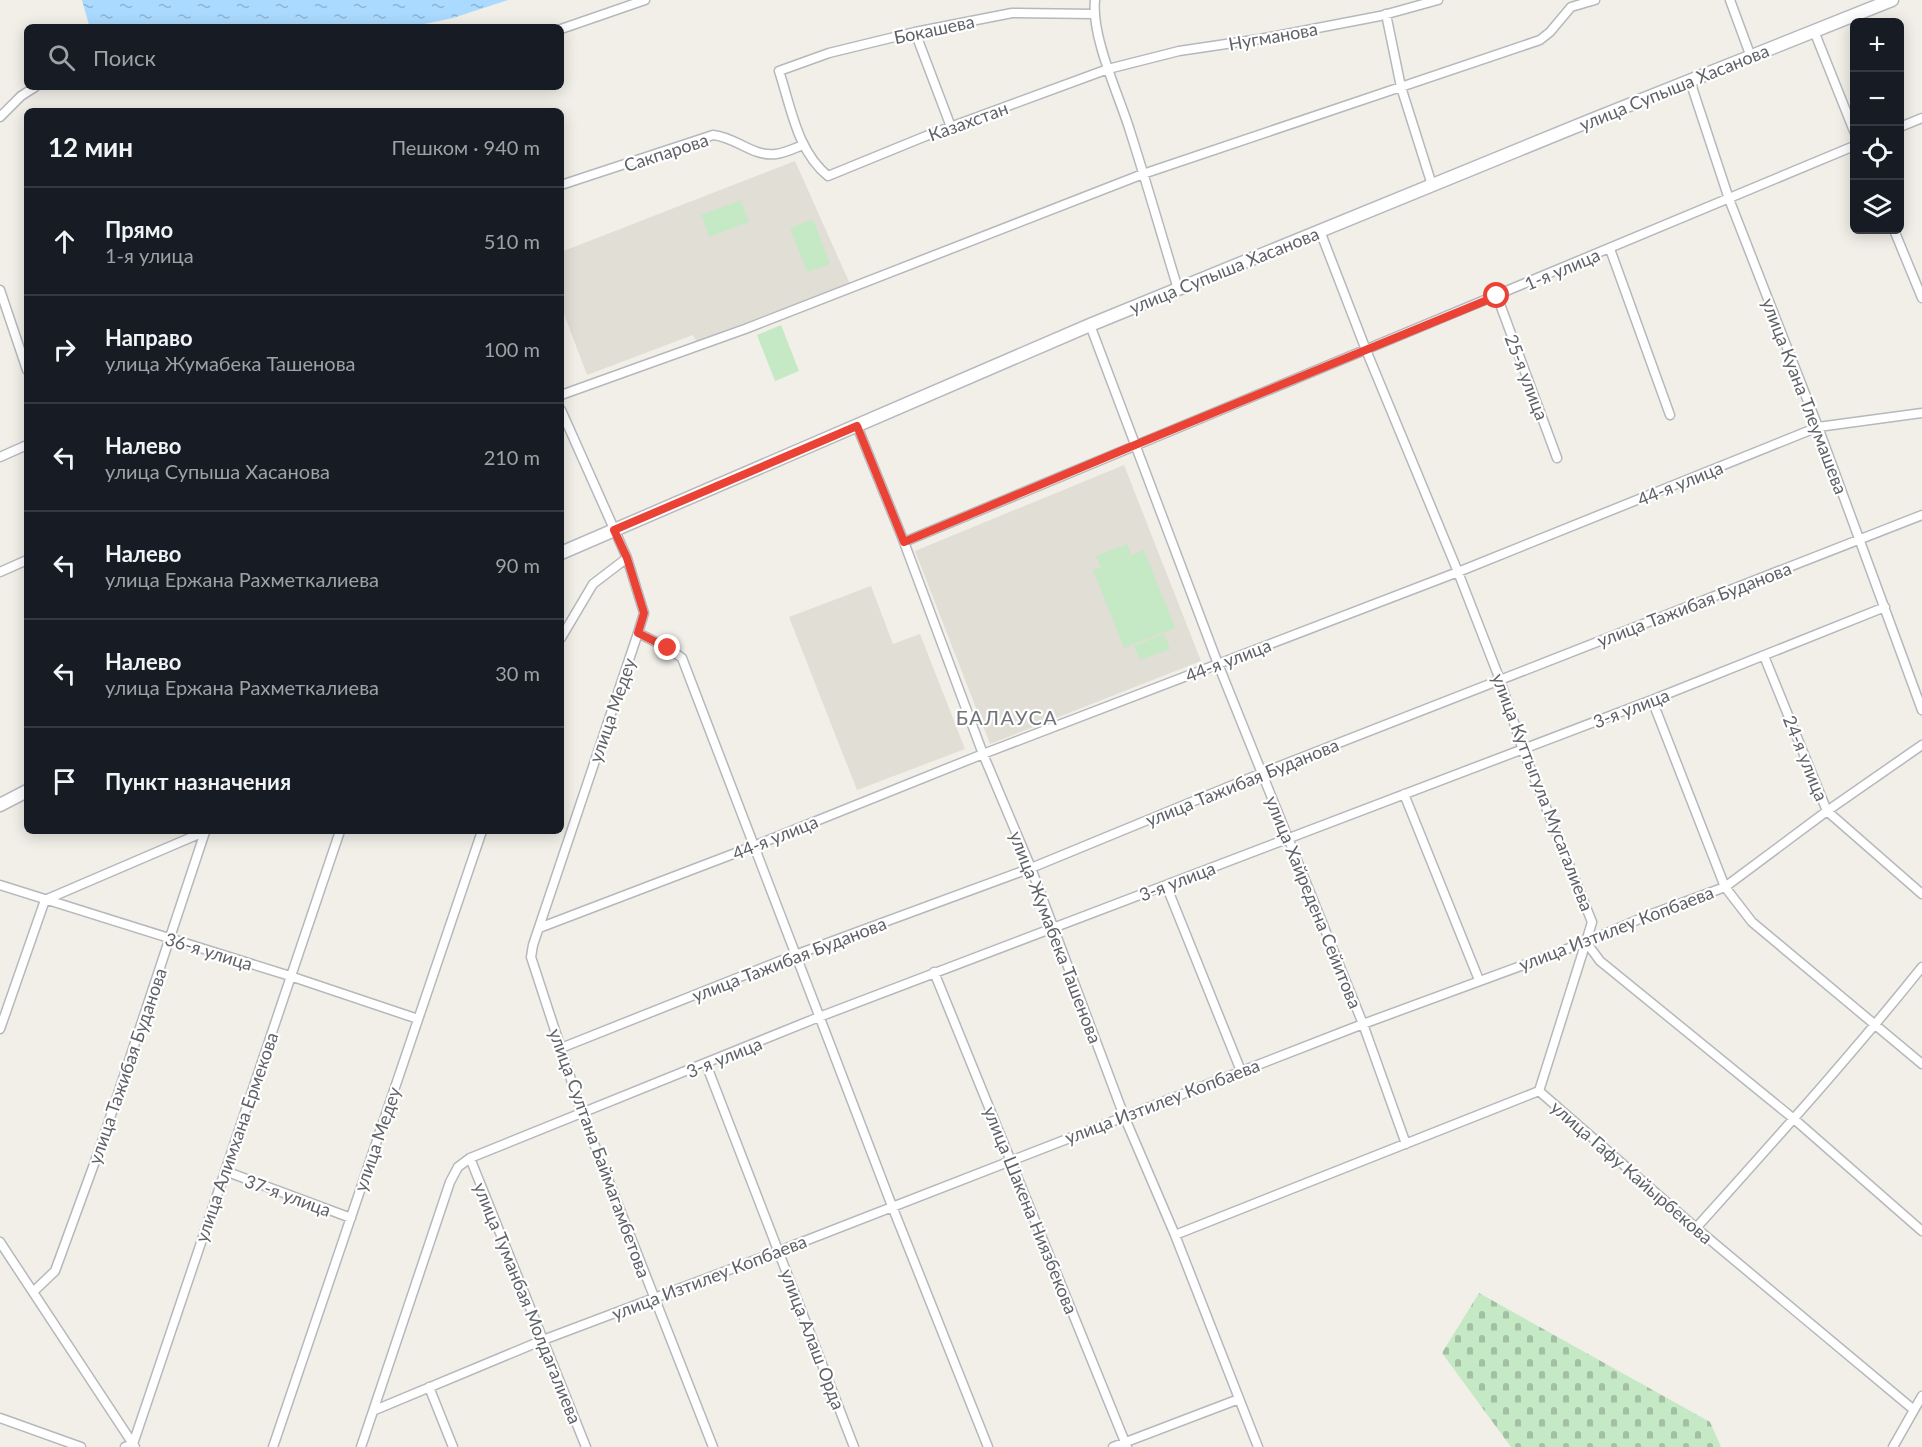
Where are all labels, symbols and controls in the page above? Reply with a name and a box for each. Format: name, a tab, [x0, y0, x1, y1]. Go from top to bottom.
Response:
street label: Бокашева	[892, 10, 976, 48]
street label: Нугманова	[1227, 17, 1319, 55]
map controls	[1850, 18, 1904, 234]
button: +	[1850, 18, 1904, 72]
search box	[24, 24, 564, 90]
street label: улица Супыша Хасанова	[1576, 39, 1772, 135]
icon: search	[45, 41, 78, 74]
text: Поиск	[93, 44, 156, 71]
button: −	[1850, 72, 1904, 126]
street label: Казахстан	[925, 96, 1011, 146]
button: locate	[1850, 126, 1904, 180]
street label: Сакпарова	[621, 128, 711, 176]
text: 12 мин	[48, 131, 133, 163]
text: Пешком · 940 m	[391, 135, 540, 159]
button: layers	[1850, 180, 1904, 234]
text: Прямо	[105, 216, 173, 243]
street label: улица Супыша Хасанова	[1126, 222, 1322, 318]
icon: ahead	[48, 225, 81, 258]
text: 510 m	[484, 229, 540, 253]
text: 1-я улица	[105, 243, 194, 267]
street label: 1-я улица	[1521, 243, 1603, 295]
route start	[1483, 282, 1509, 308]
street label: улица Куана Тлеумашева	[1757, 295, 1853, 497]
text: Направо	[105, 324, 193, 351]
street label: 25-я улица	[1501, 331, 1553, 423]
icon: right	[48, 333, 81, 366]
text: 100 m	[484, 337, 540, 361]
text: улица Жумабека Ташенова	[105, 351, 356, 375]
text: Налево	[105, 432, 181, 459]
icon: left	[48, 441, 81, 474]
text: 210 m	[484, 445, 540, 469]
street label: 44-я улица	[1634, 456, 1726, 510]
text: улица Супыша Хасанова	[105, 459, 330, 483]
text: Налево	[105, 540, 181, 567]
icon: left	[48, 549, 81, 582]
text: 90 m	[495, 553, 540, 577]
street label: улица Тажибая Буданова	[1594, 557, 1794, 651]
text: улица Ержана Рахметкалиева	[105, 567, 379, 591]
route end	[654, 634, 680, 660]
street label: 44-я улица	[1182, 634, 1274, 686]
text: Налево	[105, 648, 181, 675]
street label: улица Медеу	[584, 654, 640, 765]
icon: left	[48, 657, 81, 690]
text: 30 m	[495, 661, 540, 685]
street label: улица Куттыгула Мусагалиева	[1487, 670, 1599, 914]
text: улица Ержана Рахметкалиева	[105, 675, 379, 699]
street label: 3-я улица	[1590, 683, 1672, 733]
district label: БАЛАУСА	[956, 705, 1058, 729]
street label: 24-я улица	[1779, 712, 1833, 804]
street label: улица Тажибая Буданова	[1142, 733, 1342, 831]
icon: arrive	[48, 765, 81, 798]
text: Пункт назначения	[105, 768, 291, 795]
street label: улица Хайредена Сейитова	[1261, 793, 1367, 1011]
street label: 44-я улица	[729, 810, 821, 864]
street label: улица Жумабека Ташенова	[1005, 828, 1107, 1046]
street label: 3-я улица	[1136, 856, 1218, 906]
street label: улица Изтилеу Копбаева	[1515, 881, 1717, 975]
street label: улица Тажибая Буданова	[689, 912, 889, 1006]
street label: 36-я улица	[163, 927, 255, 975]
street label: улица Тажибая Буданова	[83, 965, 171, 1167]
street label: улица Султана Баймагамбетова	[545, 1025, 655, 1281]
street label: улица Алимхана Ермекова	[190, 1029, 282, 1245]
street label: 3-я улица	[683, 1032, 765, 1082]
street label: улица Изтилеу Копбаева	[1061, 1054, 1263, 1148]
street label: улица Медеу	[349, 1083, 405, 1194]
street label: улица Гафу Кайырбекова	[1547, 1096, 1717, 1248]
street label: улица Шакена Ниязбекова	[979, 1103, 1083, 1317]
street label: 37-я улица	[242, 1169, 334, 1221]
street label: улица Туманбая Молдагалиева	[469, 1179, 587, 1427]
street label: улица Изтилеу Копбаева	[608, 1230, 810, 1324]
street label: улица Алаш Орда	[776, 1265, 850, 1413]

